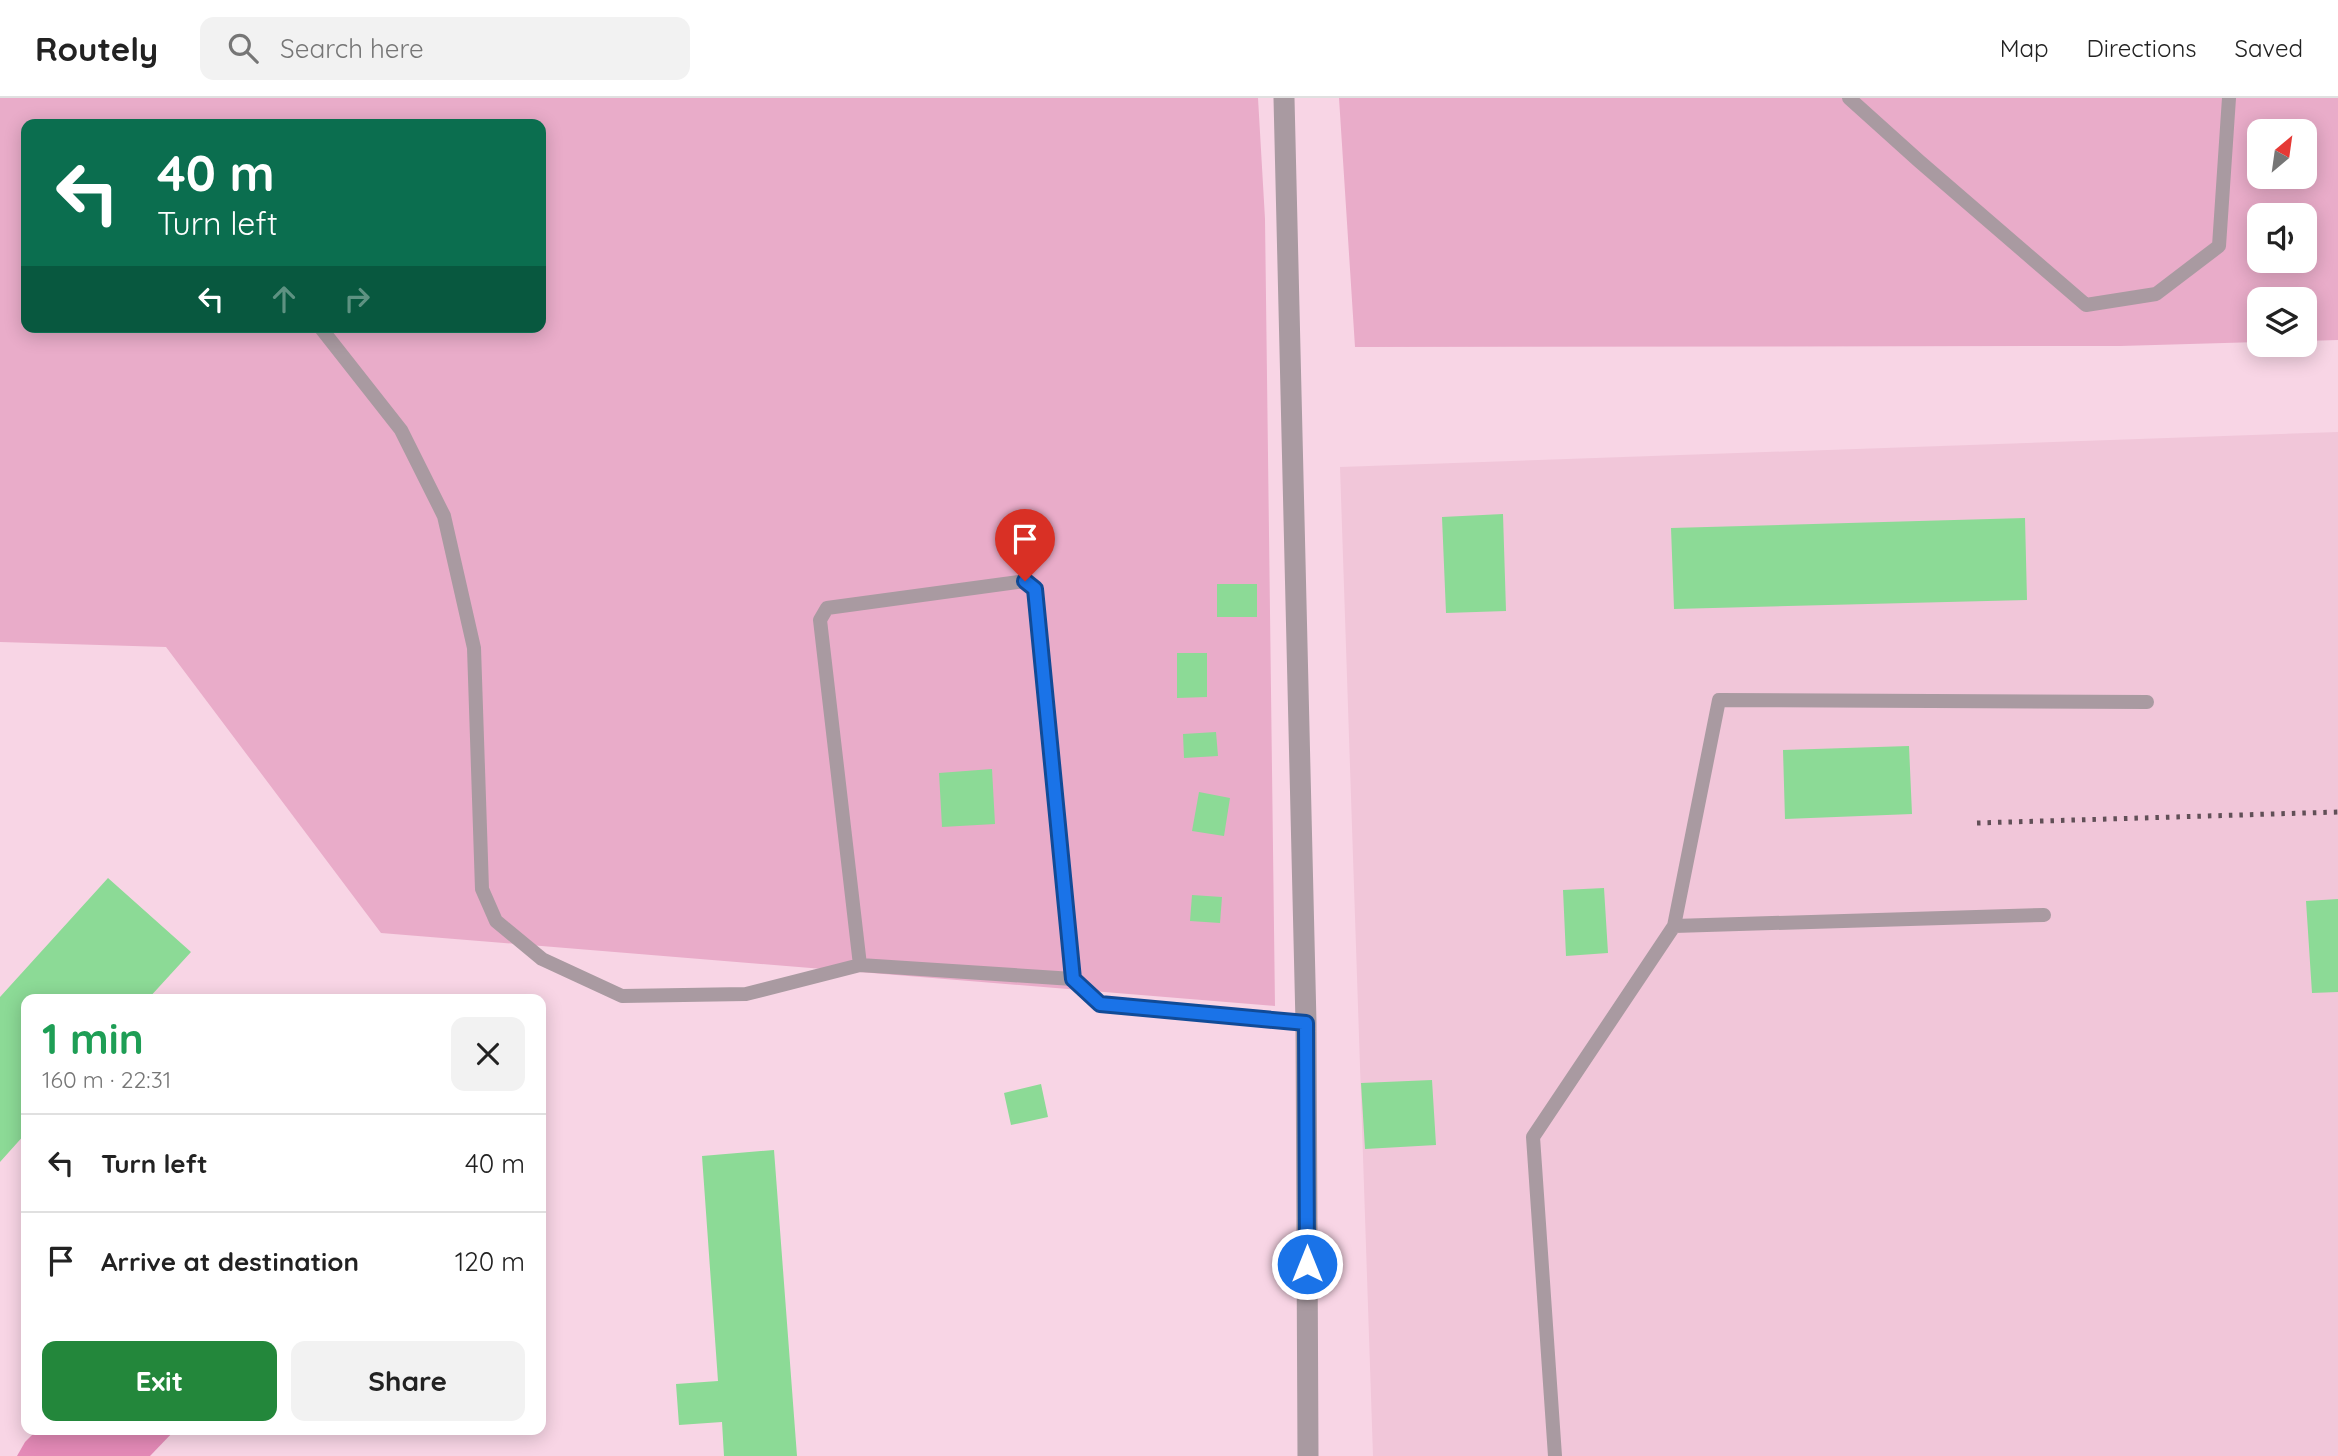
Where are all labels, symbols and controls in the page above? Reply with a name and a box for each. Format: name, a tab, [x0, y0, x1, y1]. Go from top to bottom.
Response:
search box	[200, 17, 690, 80]
text: Routely	[35, 28, 158, 69]
icon: search	[224, 29, 262, 67]
text: Search here	[280, 32, 424, 65]
text: Map	[2000, 33, 2049, 63]
text: Directions	[2087, 33, 2197, 63]
text: Saved	[2235, 33, 2303, 63]
north arrow	[2247, 119, 2317, 189]
map controls	[2247, 119, 2317, 357]
text: 40 m	[157, 142, 275, 203]
icon: left	[42, 147, 133, 238]
text: Turn left	[157, 203, 278, 243]
button: sound	[2247, 203, 2317, 273]
icon: left	[192, 280, 230, 318]
icon: ahead	[265, 280, 303, 318]
icon: right	[338, 280, 376, 318]
button: layers	[2247, 287, 2317, 357]
pin	[995, 509, 1055, 581]
icon: arrive	[1006, 520, 1044, 558]
text: 1 min	[42, 1012, 144, 1065]
button: close	[451, 1017, 525, 1091]
text: 160 m · 22:31	[42, 1065, 171, 1094]
icon: left	[42, 1144, 80, 1182]
text: Turn left	[101, 1147, 208, 1180]
text: 40 m	[465, 1147, 525, 1180]
position arrow	[1270, 1227, 1344, 1301]
icon: arrive	[42, 1242, 80, 1280]
text: Arrive at destination	[101, 1245, 359, 1278]
text: 120 m	[455, 1245, 525, 1278]
button: Exit	[42, 1341, 277, 1421]
button: Share	[291, 1341, 525, 1421]

